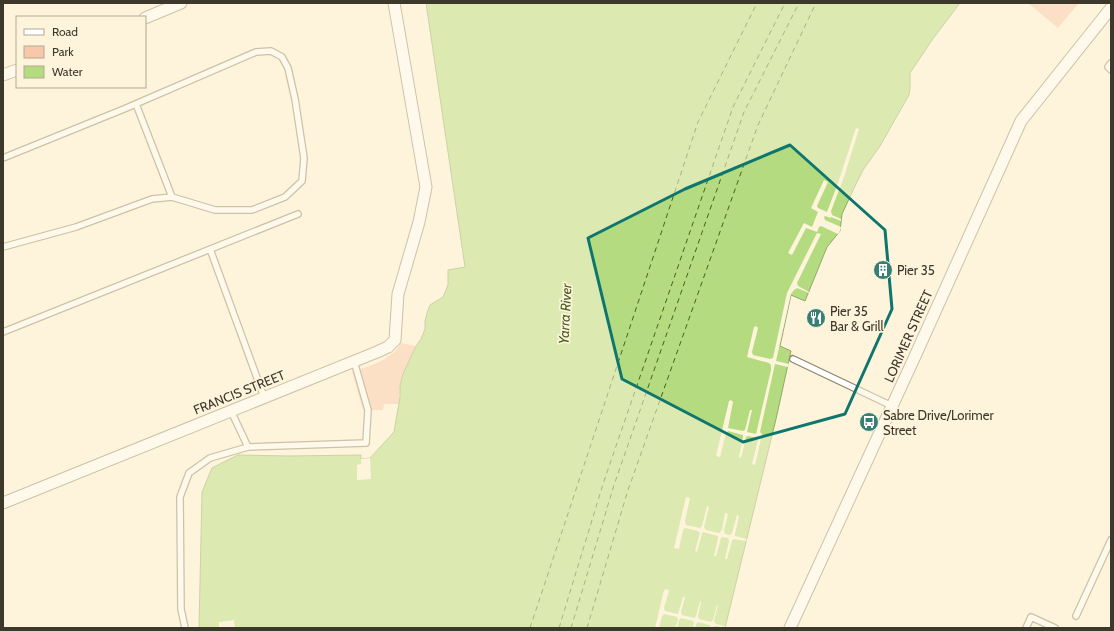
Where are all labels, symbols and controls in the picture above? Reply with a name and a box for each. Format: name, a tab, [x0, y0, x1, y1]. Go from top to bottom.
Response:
legend	[16, 16, 146, 88]
text: Road	[52, 24, 78, 39]
text: Park	[52, 44, 74, 59]
text: Water	[52, 64, 83, 79]
building icon: Pier 35	[872, 259, 894, 281]
place label: Pier 35	[897, 262, 935, 278]
water label: Yarra River	[554, 282, 576, 345]
street label: LORIMER STREET	[880, 287, 936, 385]
place label: Pier 35 Bar & Grill	[830, 303, 884, 334]
restaurant icon: Pier 35 Bar & Grill	[805, 307, 827, 329]
street label: FRANCIS STREET	[191, 366, 287, 418]
place label: Sabre Drive/Lorimer Street	[883, 407, 994, 438]
bus stop icon: Sabre Drive/Lorimer Street	[858, 411, 880, 433]

